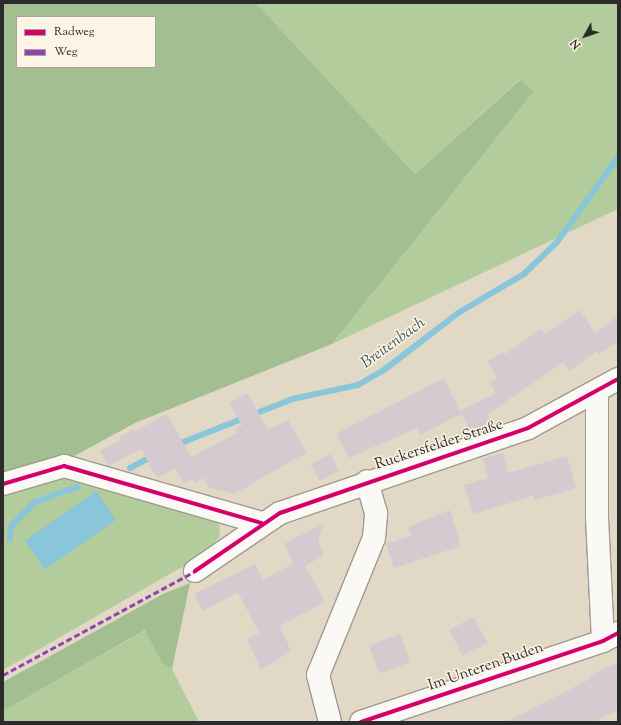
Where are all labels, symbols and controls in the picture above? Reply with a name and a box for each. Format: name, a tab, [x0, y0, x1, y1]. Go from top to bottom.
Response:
legend	[16, 16, 156, 68]
north arrow	[565, 16, 605, 56]
text: Radweg	[54, 23, 95, 41]
text: N	[567, 35, 585, 52]
text: Weg	[54, 43, 78, 61]
water label: Breitenbach	[358, 314, 430, 374]
street label: Ruckersfelder Straße	[373, 416, 505, 474]
street label: Im Unteren Buden	[426, 639, 546, 695]

